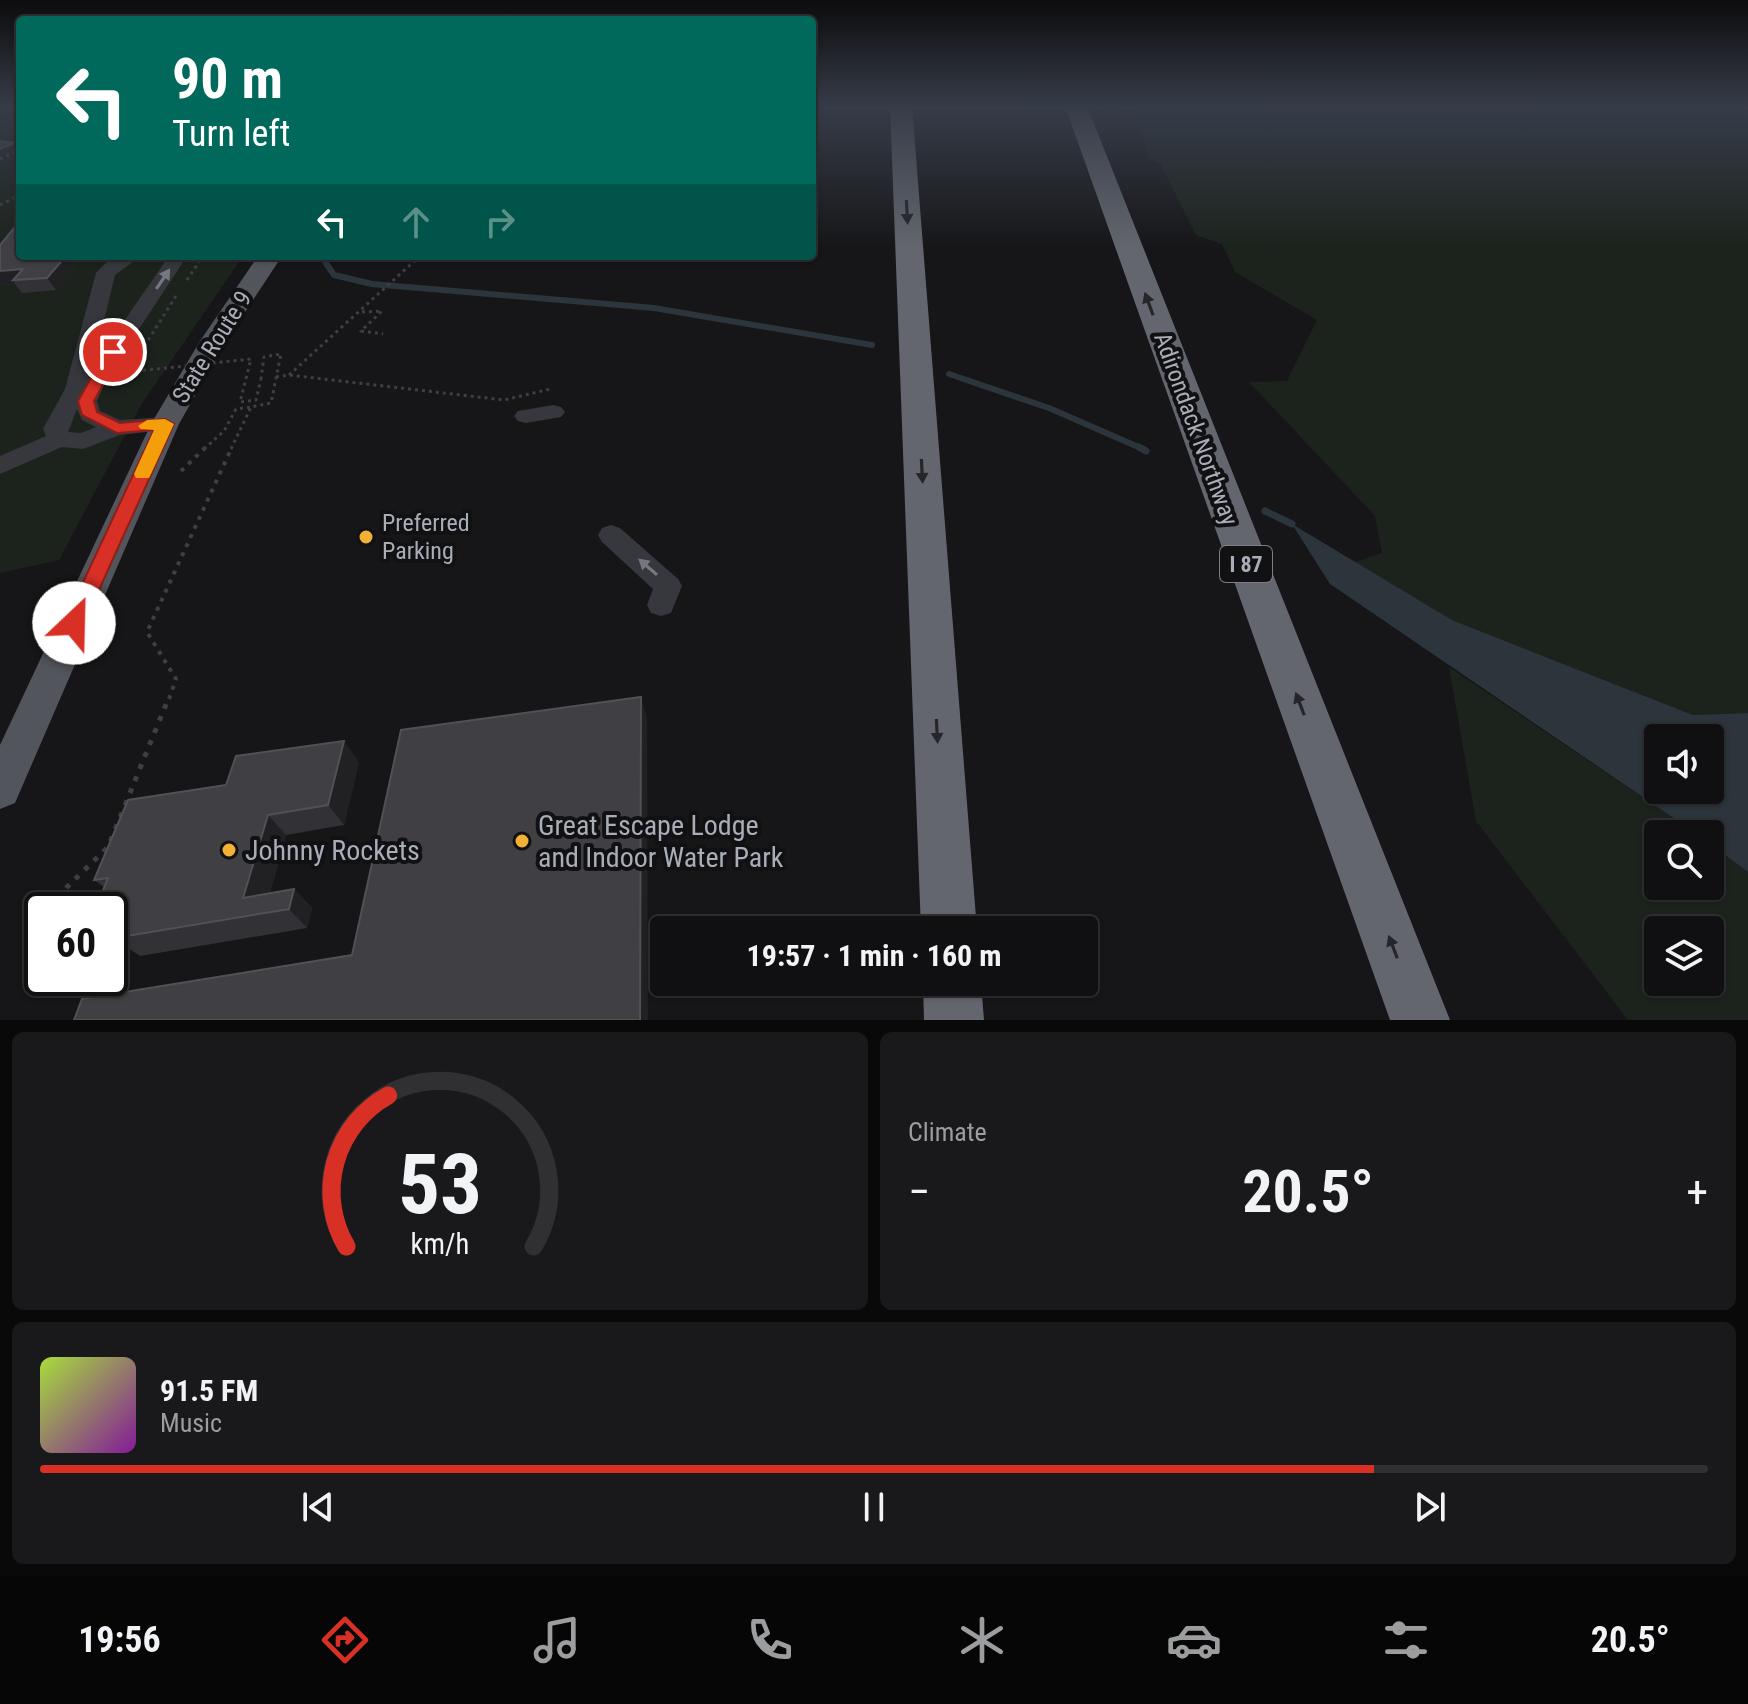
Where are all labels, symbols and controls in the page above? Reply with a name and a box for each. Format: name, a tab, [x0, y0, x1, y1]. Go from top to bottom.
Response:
text: 90 m	[172, 46, 283, 112]
icon: left	[40, 48, 144, 152]
text: Turn left	[172, 113, 290, 155]
icon: left	[310, 200, 354, 244]
icon: ahead	[394, 200, 438, 244]
icon: right	[478, 200, 522, 244]
one-way arrow	[901, 200, 914, 225]
one-way arrow	[155, 268, 170, 289]
street label: State Route 9	[166, 286, 258, 408]
one-way arrow	[1142, 291, 1155, 315]
pin	[79, 318, 147, 386]
street label: Adirondack Northway	[1148, 329, 1244, 529]
icon: arrive	[91, 330, 135, 374]
one-way arrow	[916, 459, 929, 484]
place label: Preferred Parking	[382, 509, 470, 565]
marker: Preferred Parking	[357, 528, 375, 546]
road number: I 87	[1220, 546, 1272, 582]
one-way arrow	[638, 559, 657, 577]
position arrow	[32, 581, 116, 665]
one-way arrow	[1293, 692, 1306, 716]
one-way arrow	[931, 719, 944, 744]
map controls	[1644, 724, 1724, 996]
button: sound	[1644, 724, 1724, 804]
place label: Great Escape Lodge and Indoor Water Park	[538, 809, 784, 874]
button: search	[1644, 820, 1724, 900]
marker: Great Escape Lodge and Indoor Water Park	[513, 832, 531, 850]
place label: Johnny Rockets	[245, 834, 420, 867]
marker: Johnny Rockets	[220, 841, 238, 859]
speed limit sign: 60	[24, 892, 128, 996]
button: layers	[1644, 916, 1724, 996]
one-way arrow	[1386, 935, 1399, 959]
text: 19:57 · 1 min · 160 m	[747, 938, 1001, 973]
text: Climate	[908, 1117, 987, 1147]
text: 53	[398, 1136, 482, 1233]
text: 20.5°	[1242, 1156, 1374, 1227]
text: −	[908, 1166, 930, 1218]
text: +	[1686, 1166, 1708, 1218]
text: km/h	[411, 1227, 469, 1261]
text: 91.5 FM	[160, 1373, 258, 1408]
text: Music	[160, 1408, 222, 1438]
icon: previous	[296, 1485, 340, 1529]
icon: pause	[852, 1485, 896, 1529]
icon: next	[1408, 1485, 1452, 1529]
icon: directions	[317, 1612, 373, 1668]
icon: music	[529, 1612, 585, 1668]
icon: phone	[742, 1612, 798, 1668]
icon: climate	[954, 1612, 1010, 1668]
icon: car	[1166, 1612, 1222, 1668]
icon: filters	[1378, 1612, 1434, 1668]
text: 19:56	[78, 1619, 161, 1661]
text: 20.5°	[1591, 1619, 1670, 1661]

